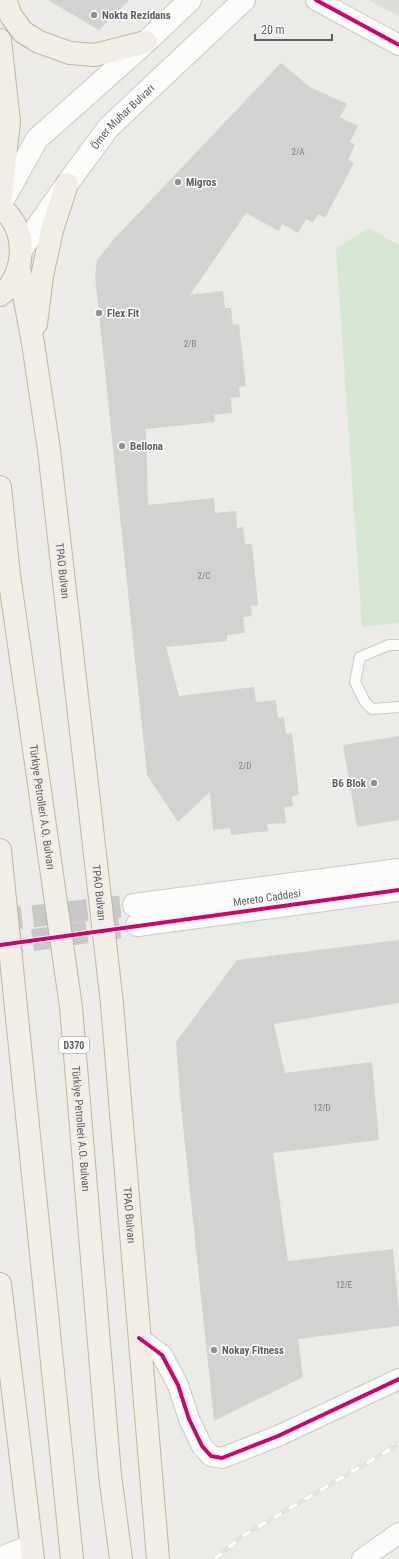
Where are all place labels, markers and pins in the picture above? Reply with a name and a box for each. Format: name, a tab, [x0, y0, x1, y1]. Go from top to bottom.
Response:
place label: Nokta Rezidans	[102, 9, 171, 22]
marker: Nokta Rezidans	[89, 10, 99, 20]
place label: Migros	[186, 176, 217, 189]
marker: Migros	[173, 177, 183, 187]
place label: Flex Fit	[107, 307, 140, 320]
marker: Flex Fit	[94, 308, 104, 318]
place label: Bellona	[130, 440, 163, 453]
marker: Bellona	[117, 441, 127, 451]
place label: B6 Blok	[332, 777, 367, 790]
marker: B6 Blok	[369, 778, 379, 788]
place label: Nokay Fitness	[222, 1344, 284, 1357]
marker: Nokay Fitness	[209, 1345, 219, 1355]

